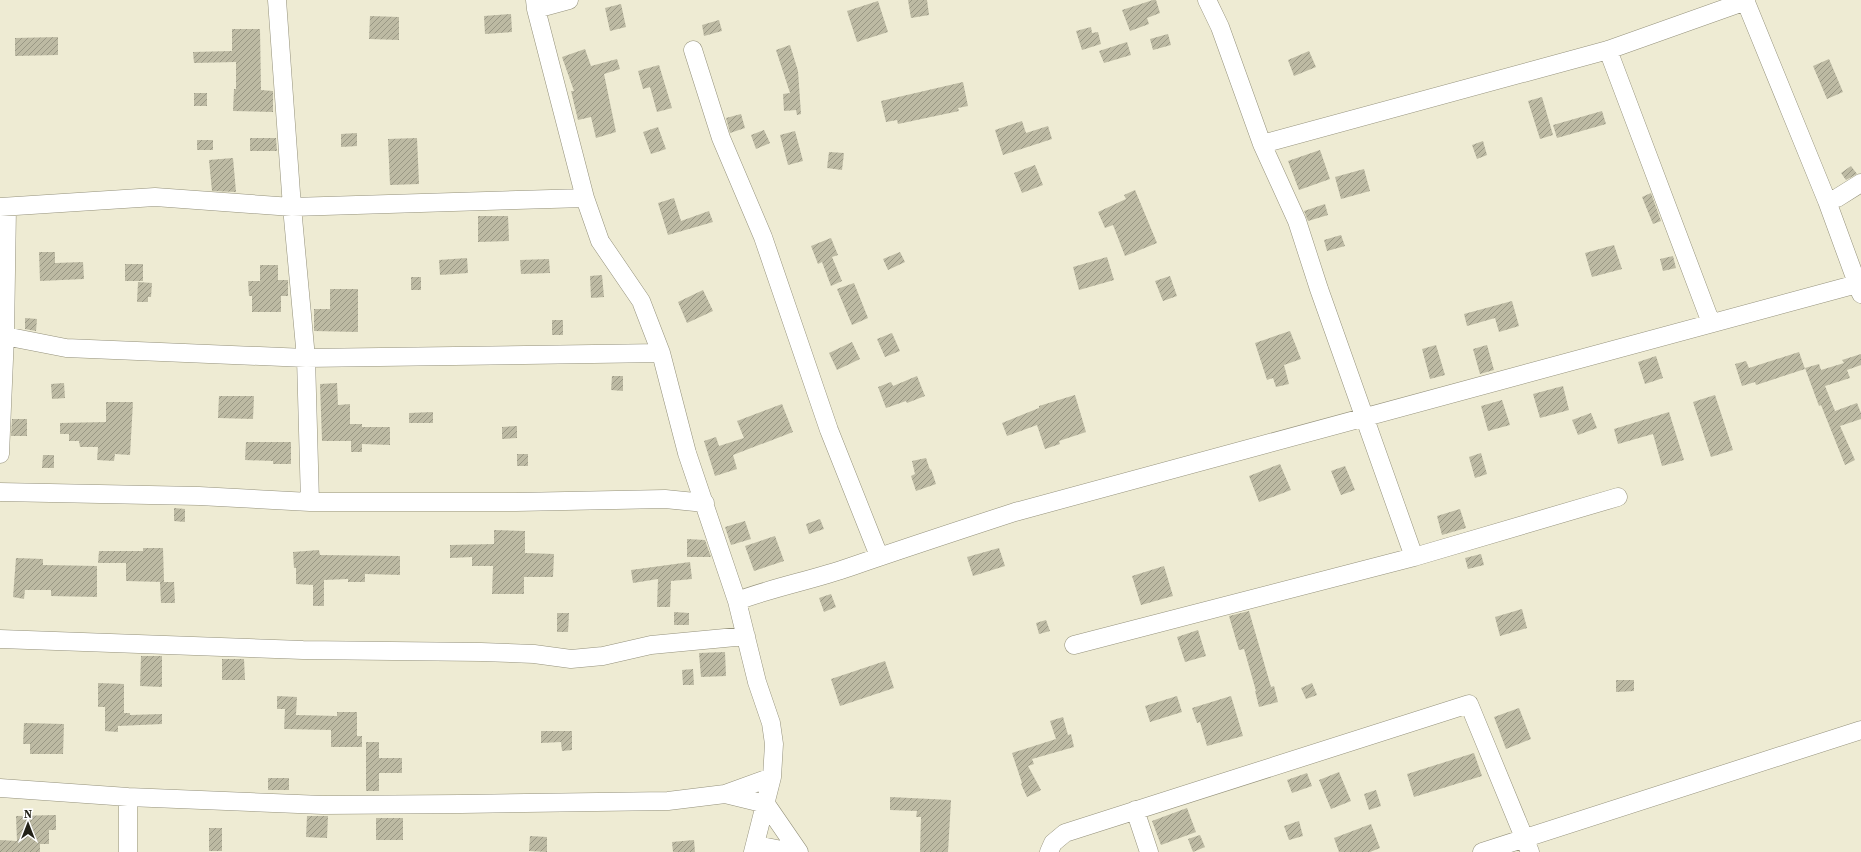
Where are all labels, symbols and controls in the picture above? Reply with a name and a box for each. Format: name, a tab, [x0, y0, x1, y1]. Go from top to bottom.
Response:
north arrow	[8, 804, 48, 844]
text: N	[24, 807, 32, 822]

